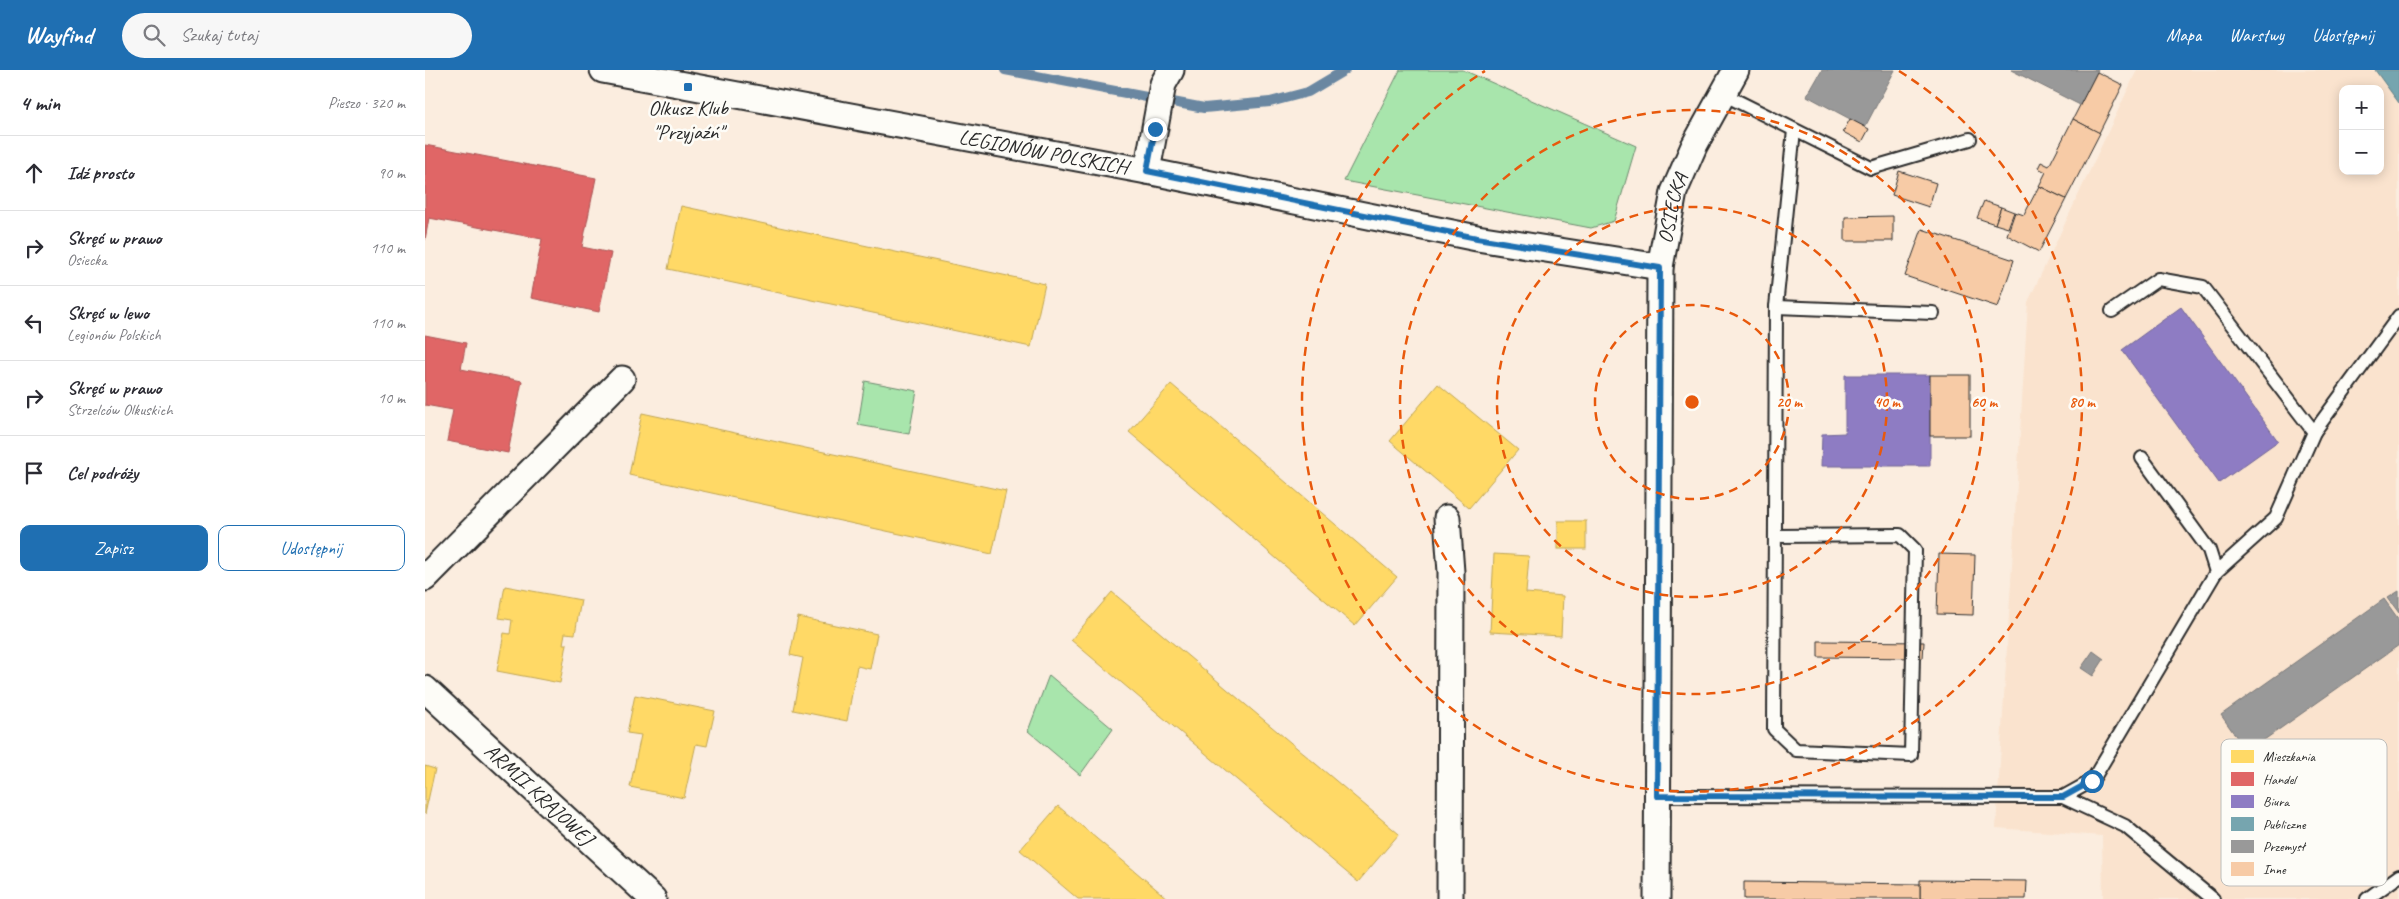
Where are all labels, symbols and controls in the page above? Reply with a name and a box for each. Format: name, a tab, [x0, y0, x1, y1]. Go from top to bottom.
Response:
search box	[122, 13, 472, 58]
text: Wayfind	[25, 20, 92, 50]
icon: search	[140, 21, 168, 49]
text: Szukaj tutaj	[180, 23, 258, 47]
text: Mapa	[2166, 24, 2201, 46]
text: Warstwy	[2229, 24, 2284, 46]
text: Udostępnij	[2312, 24, 2374, 46]
marker: Olkusz Klub "Przyjaźń"	[682, 81, 694, 93]
map controls	[2339, 85, 2384, 175]
button: +	[2339, 85, 2384, 130]
text: 4 min	[20, 90, 60, 116]
text: Pieszo · 320 m	[328, 93, 405, 113]
place label: Olkusz Klub "Przyjaźń"	[648, 95, 730, 145]
route end	[1144, 118, 1167, 141]
street label: LEGIONÓW POLSKICH	[957, 123, 1133, 181]
button: −	[2339, 130, 2384, 175]
icon: ahead	[20, 159, 48, 187]
text: Idź prosto	[67, 161, 134, 185]
text: 90 m	[378, 163, 405, 183]
street label: OSIECKA	[1652, 168, 1694, 245]
text: Skręć w prawo	[67, 226, 162, 250]
icon: right	[20, 234, 48, 262]
text: 110 m	[371, 238, 405, 258]
text: Osiecka	[67, 250, 107, 270]
text: Skręć w lewo	[67, 301, 149, 325]
icon: left	[20, 309, 48, 337]
text: 110 m	[371, 313, 405, 333]
text: Legionów Polskich	[67, 325, 161, 345]
text: Skręć w prawo	[67, 376, 162, 400]
icon: right	[20, 384, 48, 412]
text: 10 m	[378, 388, 405, 408]
centre of rings	[1683, 393, 1701, 411]
text: 20 m	[1776, 393, 1803, 412]
text: 40 m	[1874, 393, 1901, 412]
text: 60 m	[1971, 393, 1998, 412]
text: 80 m	[2069, 393, 2096, 412]
text: Strzelców Olkuskich	[67, 400, 173, 420]
icon: arrive	[20, 459, 48, 487]
text: Cel podróży	[67, 461, 138, 485]
button: Zapisz	[20, 525, 208, 571]
button: Udostępnij	[218, 525, 405, 571]
street label: ARMII KRAJOWEJ	[479, 738, 601, 853]
legend	[2221, 739, 2387, 886]
text: Mieszkania	[2263, 748, 2316, 765]
route start	[2081, 770, 2104, 793]
text: Handel	[2263, 771, 2298, 788]
text: Biura	[2263, 793, 2290, 810]
text: Publiczne	[2263, 816, 2307, 833]
text: Przemysł	[2263, 838, 2307, 855]
text: Inne	[2263, 861, 2287, 878]

